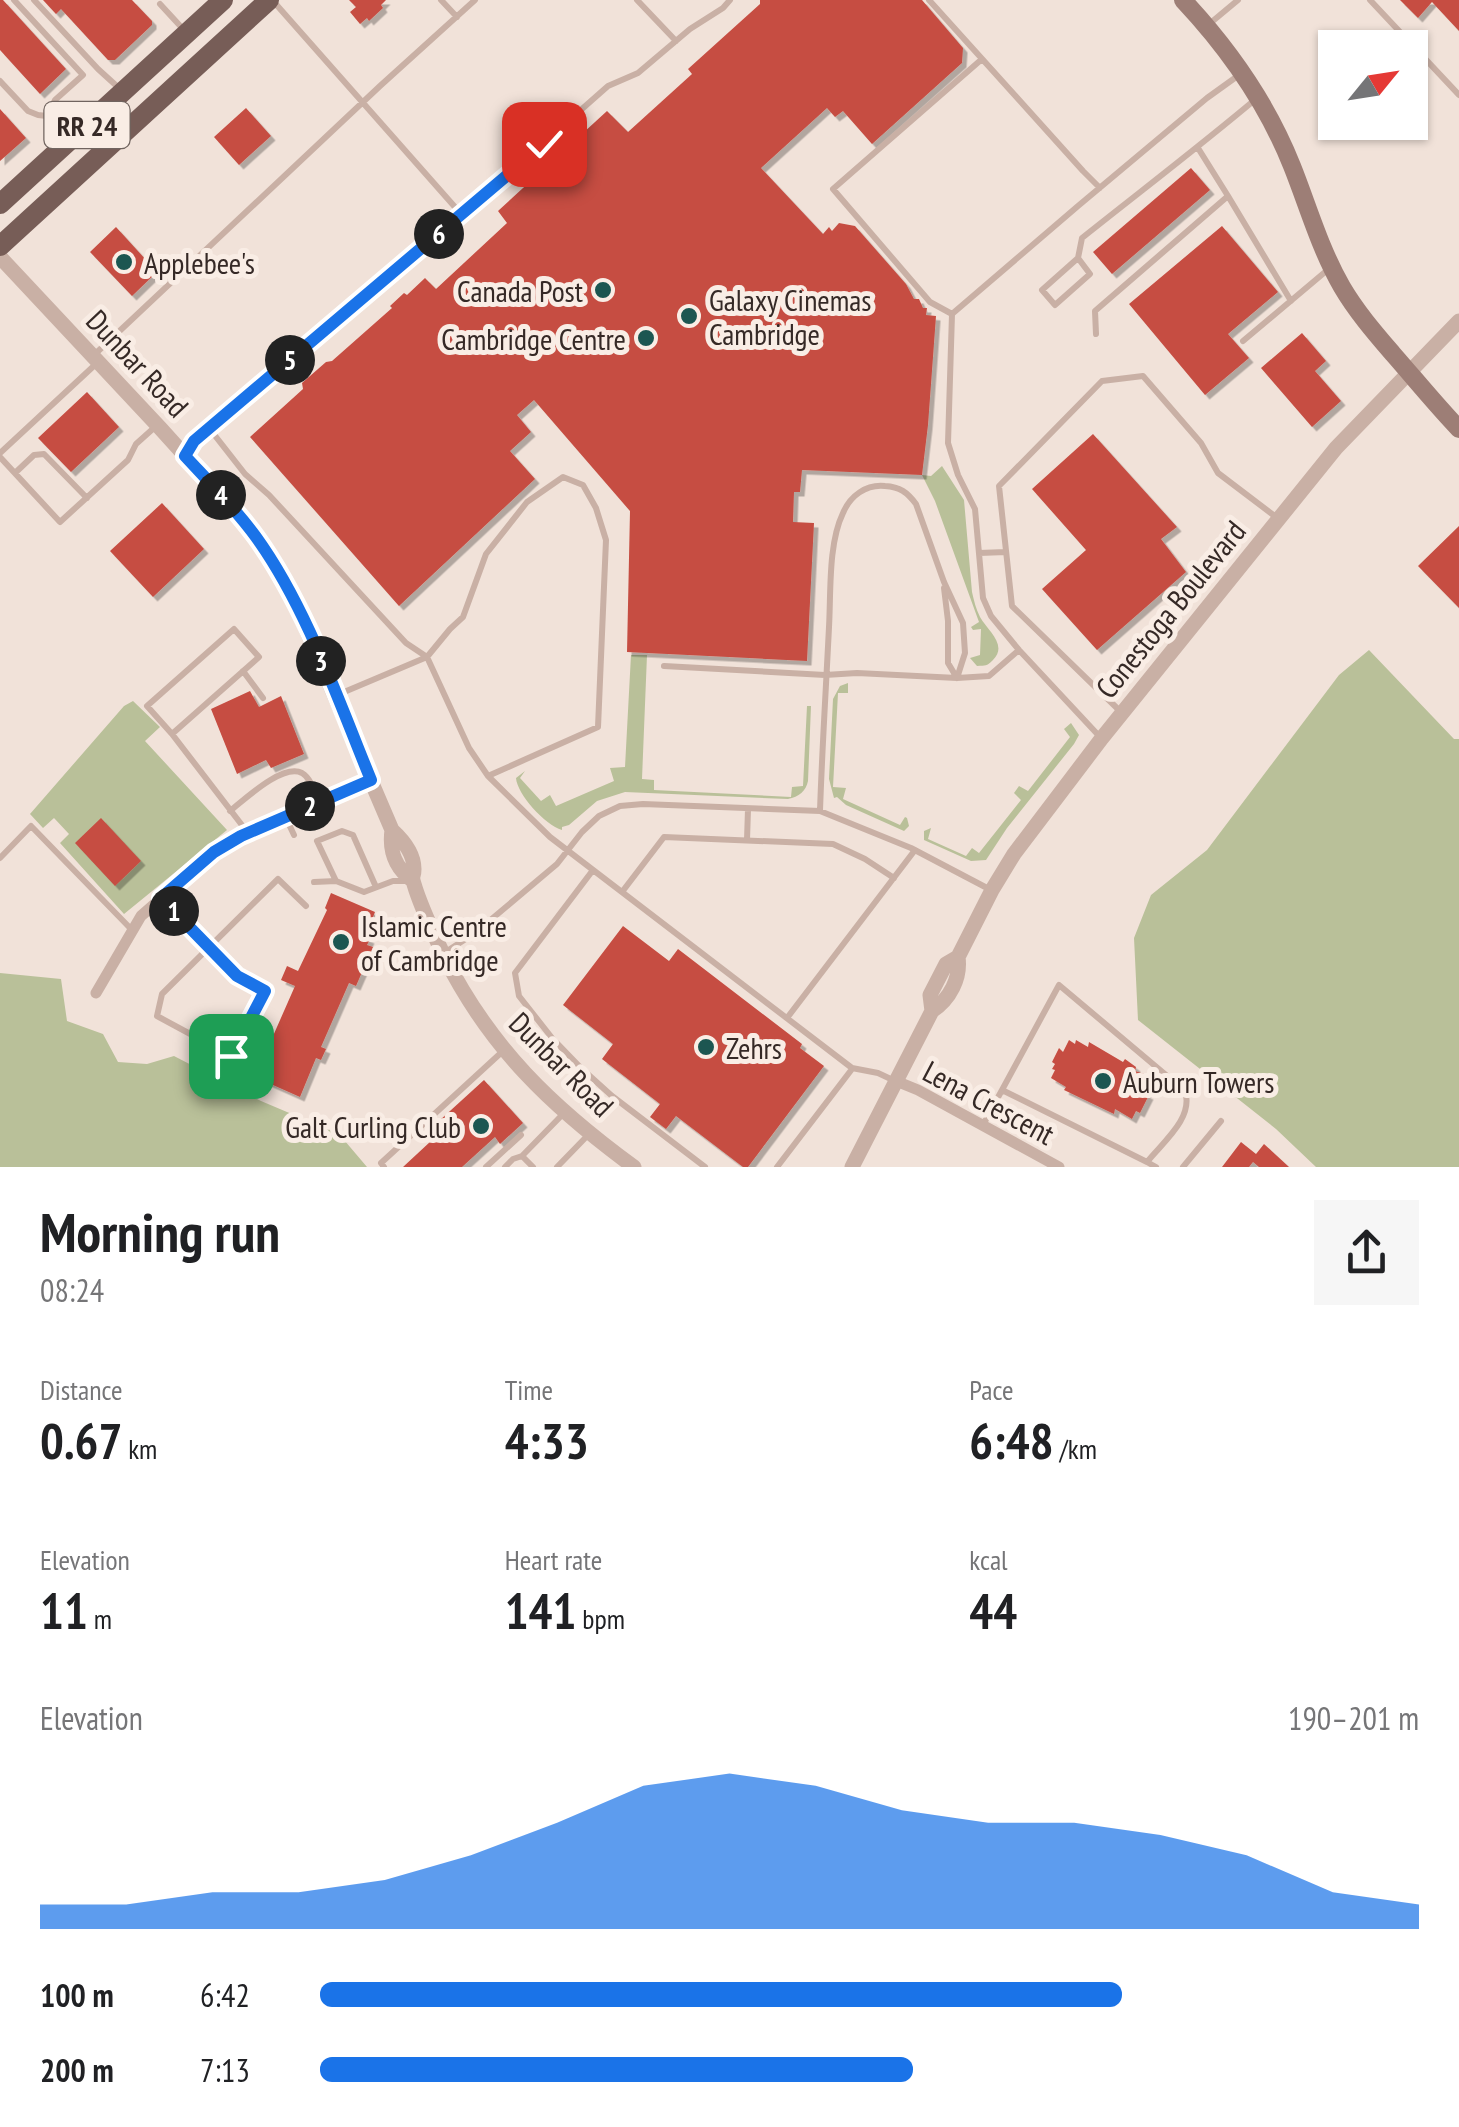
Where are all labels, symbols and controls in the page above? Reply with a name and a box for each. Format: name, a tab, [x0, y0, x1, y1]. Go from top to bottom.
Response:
north arrow	[1318, 30, 1428, 140]
map controls	[1318, 30, 1428, 140]
road number: RR 24	[44, 102, 130, 148]
pin	[502, 102, 587, 187]
icon: check	[517, 117, 572, 172]
pin: 6	[414, 209, 464, 259]
text: 6	[432, 215, 446, 252]
place label: Applebee's	[144, 243, 255, 282]
marker: Applebee's	[113, 251, 135, 273]
place label: Canada Post	[457, 271, 584, 310]
marker: Canada Post	[592, 279, 614, 301]
place label: Galaxy Cinemas Cambridge	[709, 280, 871, 353]
street label: Dunbar Road	[78, 301, 198, 425]
marker: Galaxy Cinemas Cambridge	[678, 305, 700, 327]
place label: Cambridge Centre	[441, 319, 626, 358]
marker: Cambridge Centre	[635, 327, 657, 349]
pin: 5	[265, 335, 315, 385]
text: 5	[283, 341, 297, 378]
pin: 4	[196, 470, 246, 520]
text: 4	[214, 476, 228, 513]
street label: Conestoga Boulevard	[1086, 512, 1254, 706]
pin: 3	[296, 636, 346, 686]
text: 3	[314, 642, 328, 679]
pin: 2	[285, 781, 335, 831]
text: 2	[303, 787, 317, 824]
pin: 1	[149, 886, 199, 936]
text: 1	[167, 892, 181, 929]
place label: Islamic Centre of Cambridge	[361, 906, 507, 979]
marker: Islamic Centre of Cambridge	[330, 931, 352, 953]
street label: Dunbar Road	[501, 1003, 623, 1125]
pin	[189, 1014, 274, 1099]
place label: Zehrs	[726, 1028, 782, 1067]
icon: arrive	[204, 1029, 259, 1084]
marker: Zehrs	[695, 1036, 717, 1058]
street label: Lena Crescent	[917, 1051, 1062, 1153]
place label: Auburn Towers	[1123, 1062, 1274, 1101]
marker: Auburn Towers	[1092, 1070, 1114, 1092]
place label: Galt Curling Club	[285, 1107, 461, 1146]
marker: Galt Curling Club	[470, 1115, 492, 1137]
text: Morning run	[40, 1196, 280, 1267]
button: share	[1314, 1200, 1419, 1305]
text: 08:24	[40, 1269, 104, 1311]
text: Distance	[40, 1371, 123, 1408]
text: Time	[505, 1371, 553, 1408]
text: Pace	[969, 1371, 1013, 1408]
text: 0.67	[40, 1408, 122, 1473]
text: 4:33	[505, 1408, 589, 1473]
text: 6:48	[969, 1408, 1054, 1473]
text: km	[122, 1430, 157, 1467]
text: /km	[1054, 1430, 1097, 1467]
text: Elevation	[40, 1541, 130, 1578]
text: Heart rate	[505, 1541, 602, 1578]
text: kcal	[969, 1541, 1008, 1578]
text: 11	[40, 1578, 88, 1643]
text: 141	[505, 1578, 576, 1643]
text: 44	[969, 1578, 1017, 1643]
text: m	[88, 1600, 112, 1637]
text: bpm	[576, 1600, 625, 1637]
text: Elevation	[40, 1697, 143, 1739]
text: 190–201 m	[1288, 1697, 1419, 1739]
text: 100 m	[40, 1974, 114, 2016]
text: 6:42	[200, 1974, 250, 2016]
text: 200 m	[40, 2049, 114, 2091]
text: 7:13	[200, 2049, 250, 2091]

